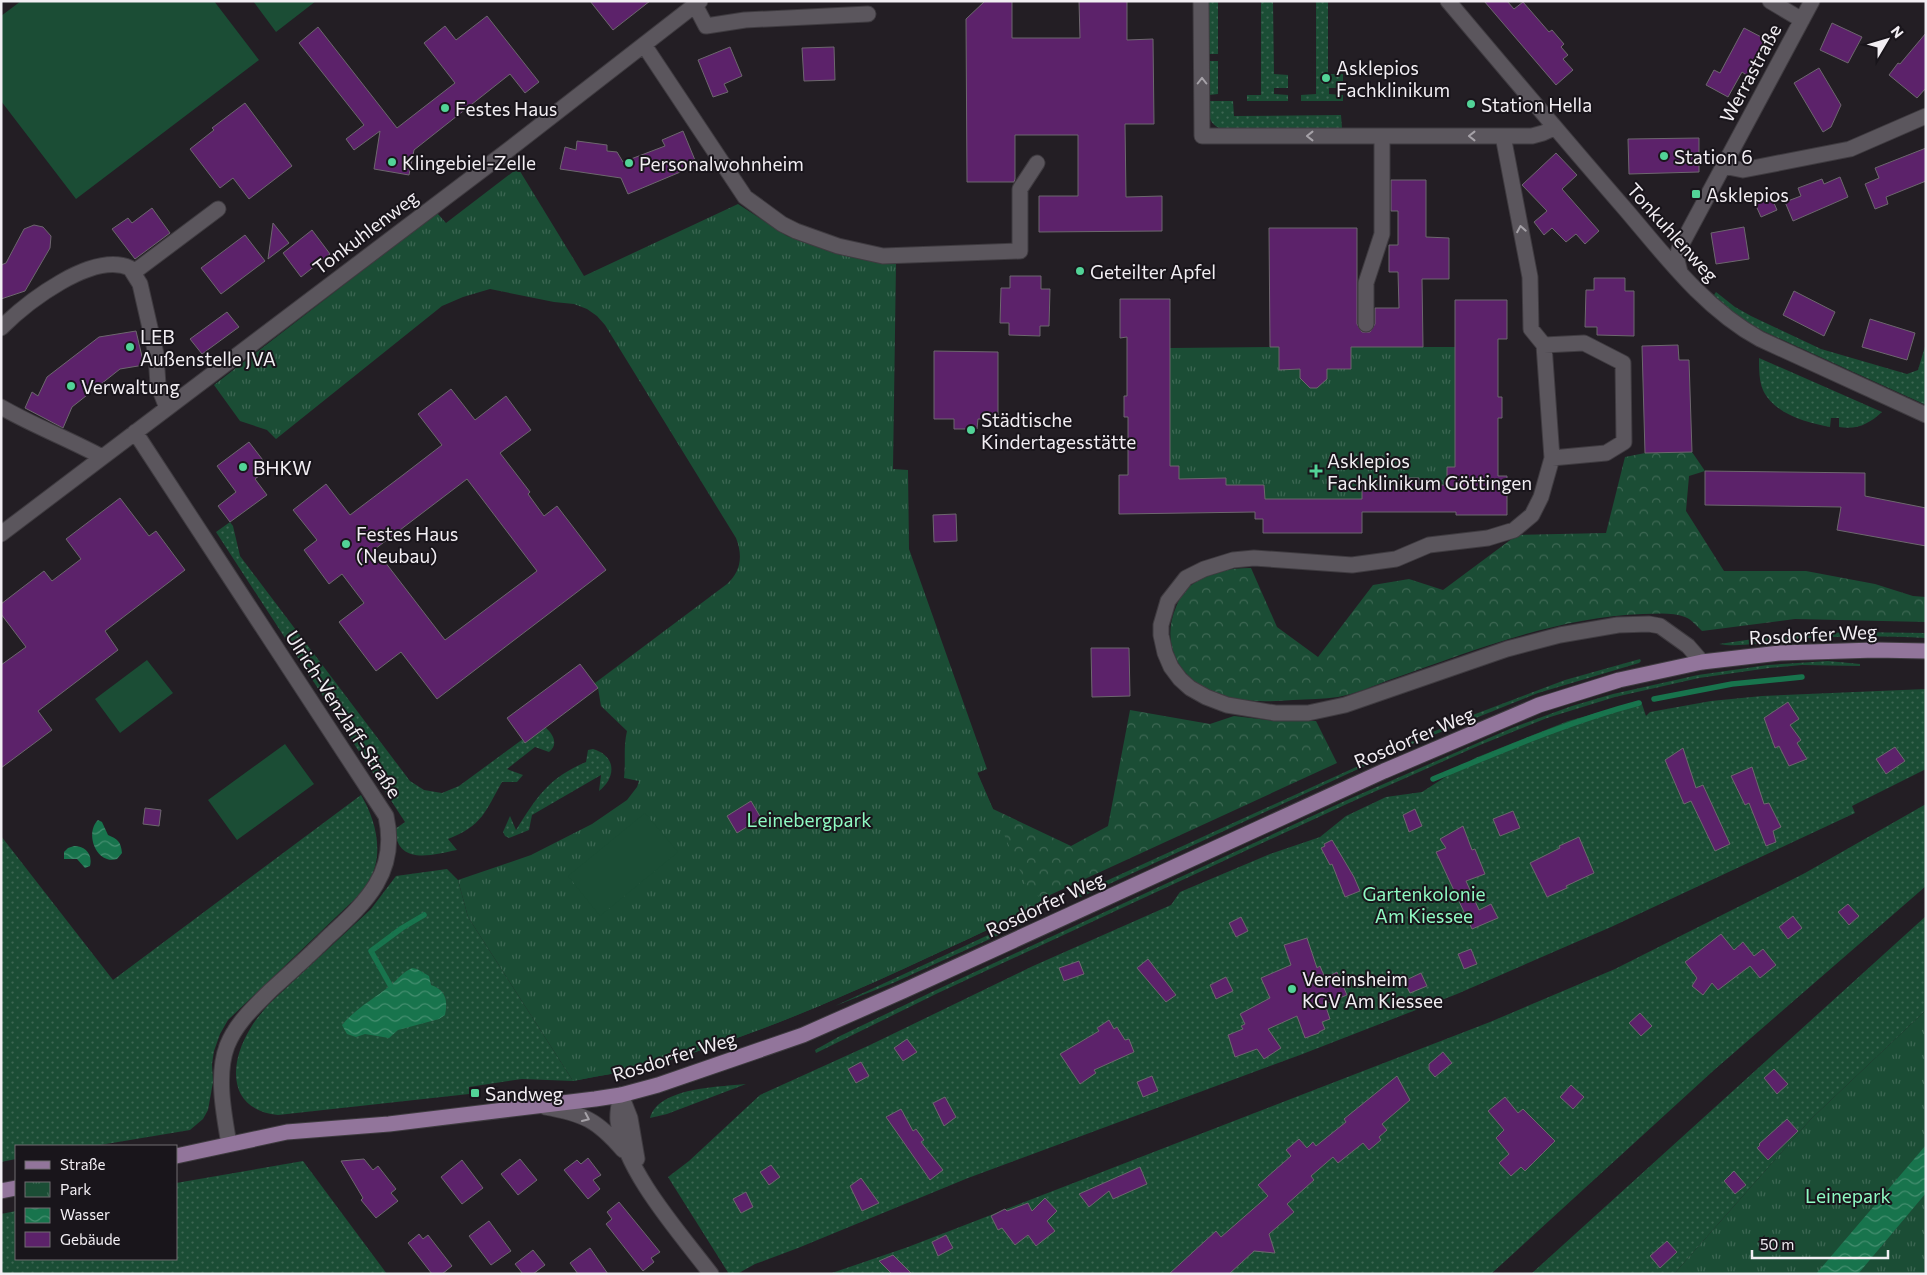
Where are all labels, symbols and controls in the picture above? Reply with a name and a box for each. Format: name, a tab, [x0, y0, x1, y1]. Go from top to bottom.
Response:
north arrow	[1862, 15, 1912, 65]
street label: Werrastraße	[1714, 20, 1786, 126]
text: N	[1888, 22, 1908, 41]
place label: Asklepios Fachklinikum	[1336, 56, 1450, 101]
marker: Asklepios Fachklinikum	[1320, 72, 1332, 84]
one-way arrow	[1197, 77, 1207, 85]
place label: Station Hella	[1481, 93, 1592, 116]
place label: Festes Haus	[455, 97, 558, 120]
marker: Station Hella	[1465, 98, 1477, 110]
marker: Festes Haus	[439, 102, 451, 114]
one-way arrow	[1305, 131, 1313, 141]
one-way arrow	[1468, 131, 1476, 141]
place label: Station 6	[1674, 145, 1753, 168]
marker: Station 6	[1658, 150, 1670, 162]
place label: Klingebiel-Zelle	[402, 151, 536, 174]
place label: Personalwohnheim	[639, 152, 804, 175]
marker: Klingebiel-Zelle	[386, 156, 398, 168]
marker: Personalwohnheim	[623, 157, 635, 169]
street label: Tonkuhlenweg	[1622, 178, 1724, 286]
place label: Asklepios	[1706, 183, 1789, 206]
street label: Tonkuhlenweg	[308, 185, 422, 279]
marker: Asklepios	[1690, 188, 1702, 200]
one-way arrow	[1516, 225, 1526, 233]
place label: Geteilter Apfel	[1090, 260, 1216, 283]
marker: Geteilter Apfel	[1074, 265, 1086, 277]
place label: LEB Außenstelle JVA	[140, 325, 276, 370]
marker: LEB Außenstelle JVA	[124, 341, 136, 353]
place label: Verwaltung	[81, 375, 180, 398]
marker: Verwaltung	[65, 380, 77, 392]
place label: Städtische Kindertagesstätte	[981, 408, 1136, 453]
marker: Städtische Kindertagesstätte	[965, 424, 977, 436]
place label: Asklepios Fachklinikum Göttingen	[1327, 449, 1532, 494]
place label: BHKW	[253, 456, 312, 479]
marker: BHKW	[237, 461, 249, 473]
marker: Asklepios Fachklinikum Göttingen	[1309, 464, 1323, 478]
place label: Festes Haus (Neubau)	[356, 522, 459, 567]
marker: Festes Haus (Neubau)	[340, 538, 352, 550]
street label: Rosdorfer Weg	[1748, 619, 1878, 649]
street label: Ulrich-Venzlaff-Straße	[281, 626, 407, 802]
street label: Rosdorfer Weg	[1350, 701, 1478, 773]
park label: Leinebergpark	[747, 808, 871, 831]
street label: Rosdorfer Weg	[982, 866, 1108, 942]
park label: Gartenkolonie Am Kiessee	[1362, 882, 1486, 927]
place label: Vereinsheim KGV Am Kiessee	[1302, 967, 1443, 1012]
marker: Vereinsheim KGV Am Kiessee	[1286, 983, 1298, 995]
street label: Rosdorfer Weg	[609, 1026, 739, 1086]
place label: Sandweg	[485, 1082, 563, 1105]
marker: Sandweg	[469, 1087, 481, 1099]
one-way arrow	[581, 1112, 590, 1122]
legend	[15, 1145, 178, 1260]
text: Straße	[60, 1155, 106, 1173]
text: Park	[60, 1180, 91, 1198]
park label: Leinepark	[1805, 1184, 1891, 1207]
text: Wasser	[60, 1205, 110, 1223]
scale bar	[1752, 1228, 1888, 1260]
text: Gebäude	[60, 1230, 121, 1248]
text: 50 m	[1760, 1235, 1794, 1253]

